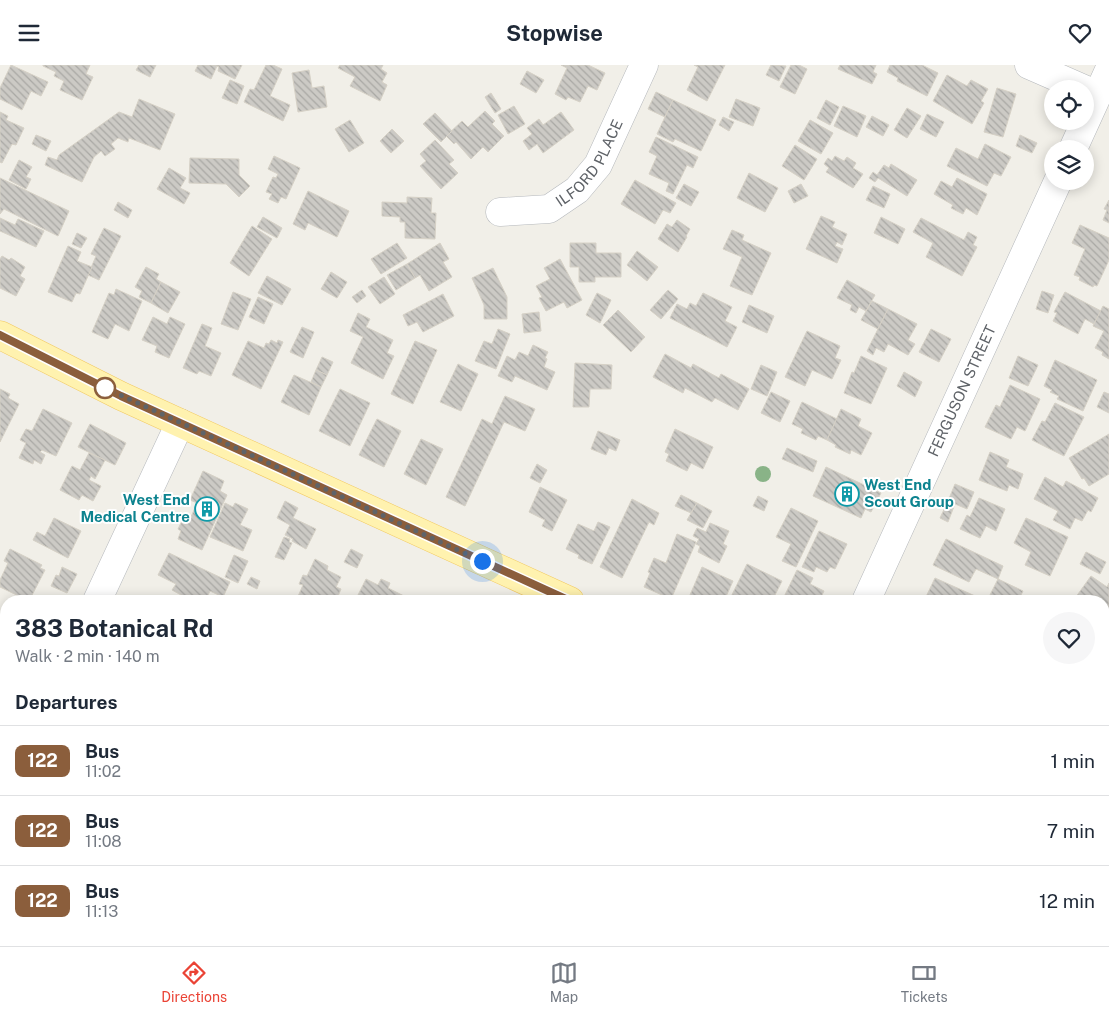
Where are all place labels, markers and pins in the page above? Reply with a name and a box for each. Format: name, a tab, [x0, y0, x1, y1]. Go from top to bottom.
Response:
unlabelled marker	[94, 377, 116, 399]
place label: West End Scout Group	[864, 476, 954, 510]
building icon: West End Scout Group	[834, 481, 860, 507]
place label: West End Medical Centre	[81, 491, 190, 525]
building icon: West End Medical Centre	[194, 496, 220, 522]

